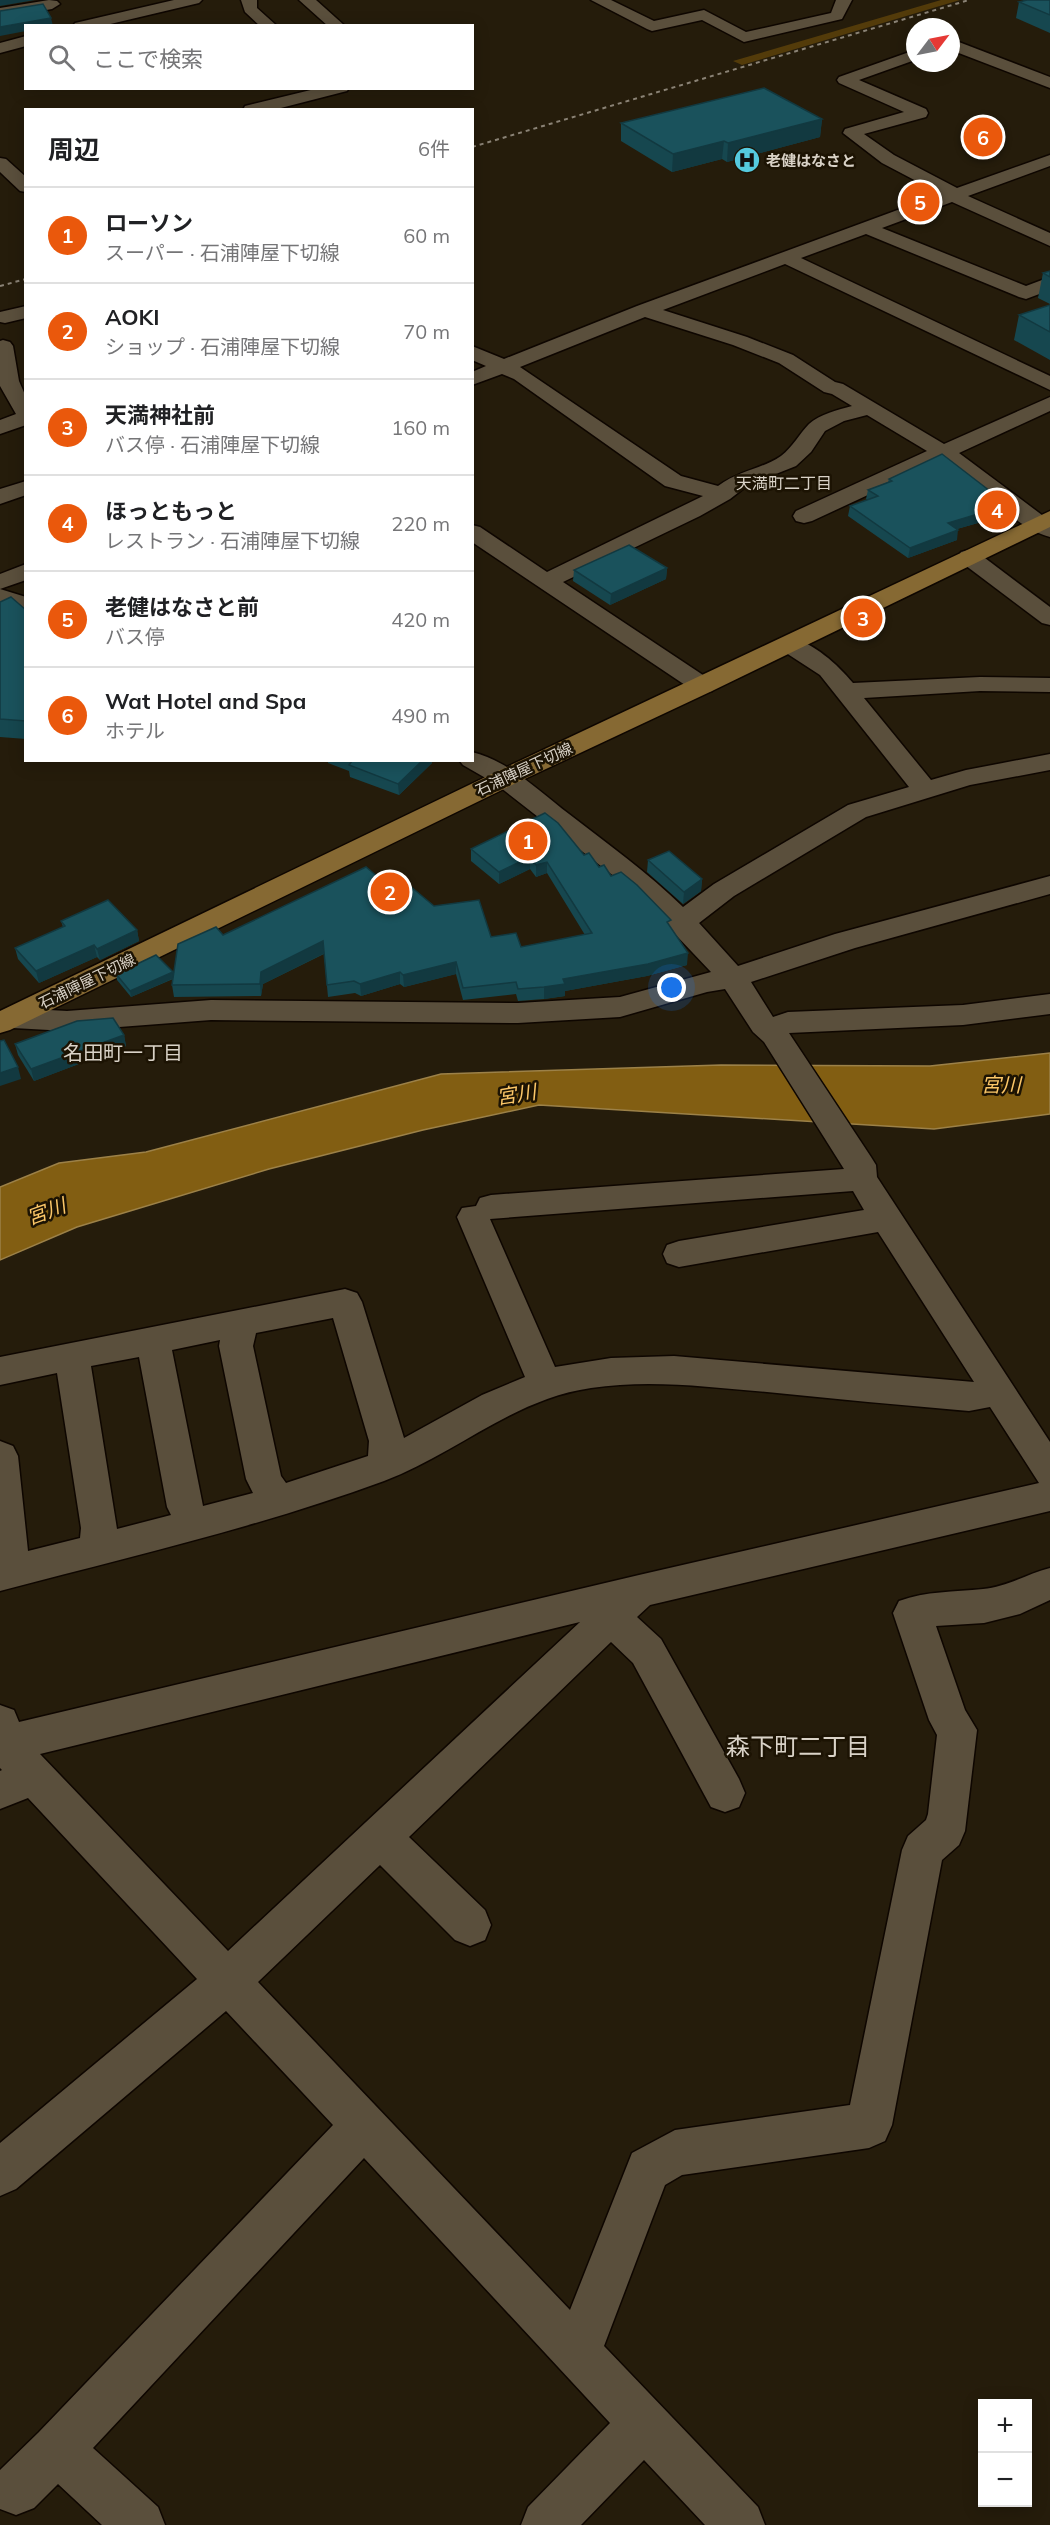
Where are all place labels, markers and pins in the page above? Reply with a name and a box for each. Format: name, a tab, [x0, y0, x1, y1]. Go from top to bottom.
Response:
pin: 6	[964, 114, 1002, 160]
hospital icon: 老健はなさと	[732, 145, 762, 175]
place label: 老健はなさと	[766, 151, 856, 170]
pin: 5	[900, 180, 940, 224]
pin: 4	[978, 488, 1016, 532]
pin: 3	[844, 596, 882, 640]
pin: 1	[508, 818, 548, 864]
pin: 2	[370, 870, 410, 914]

